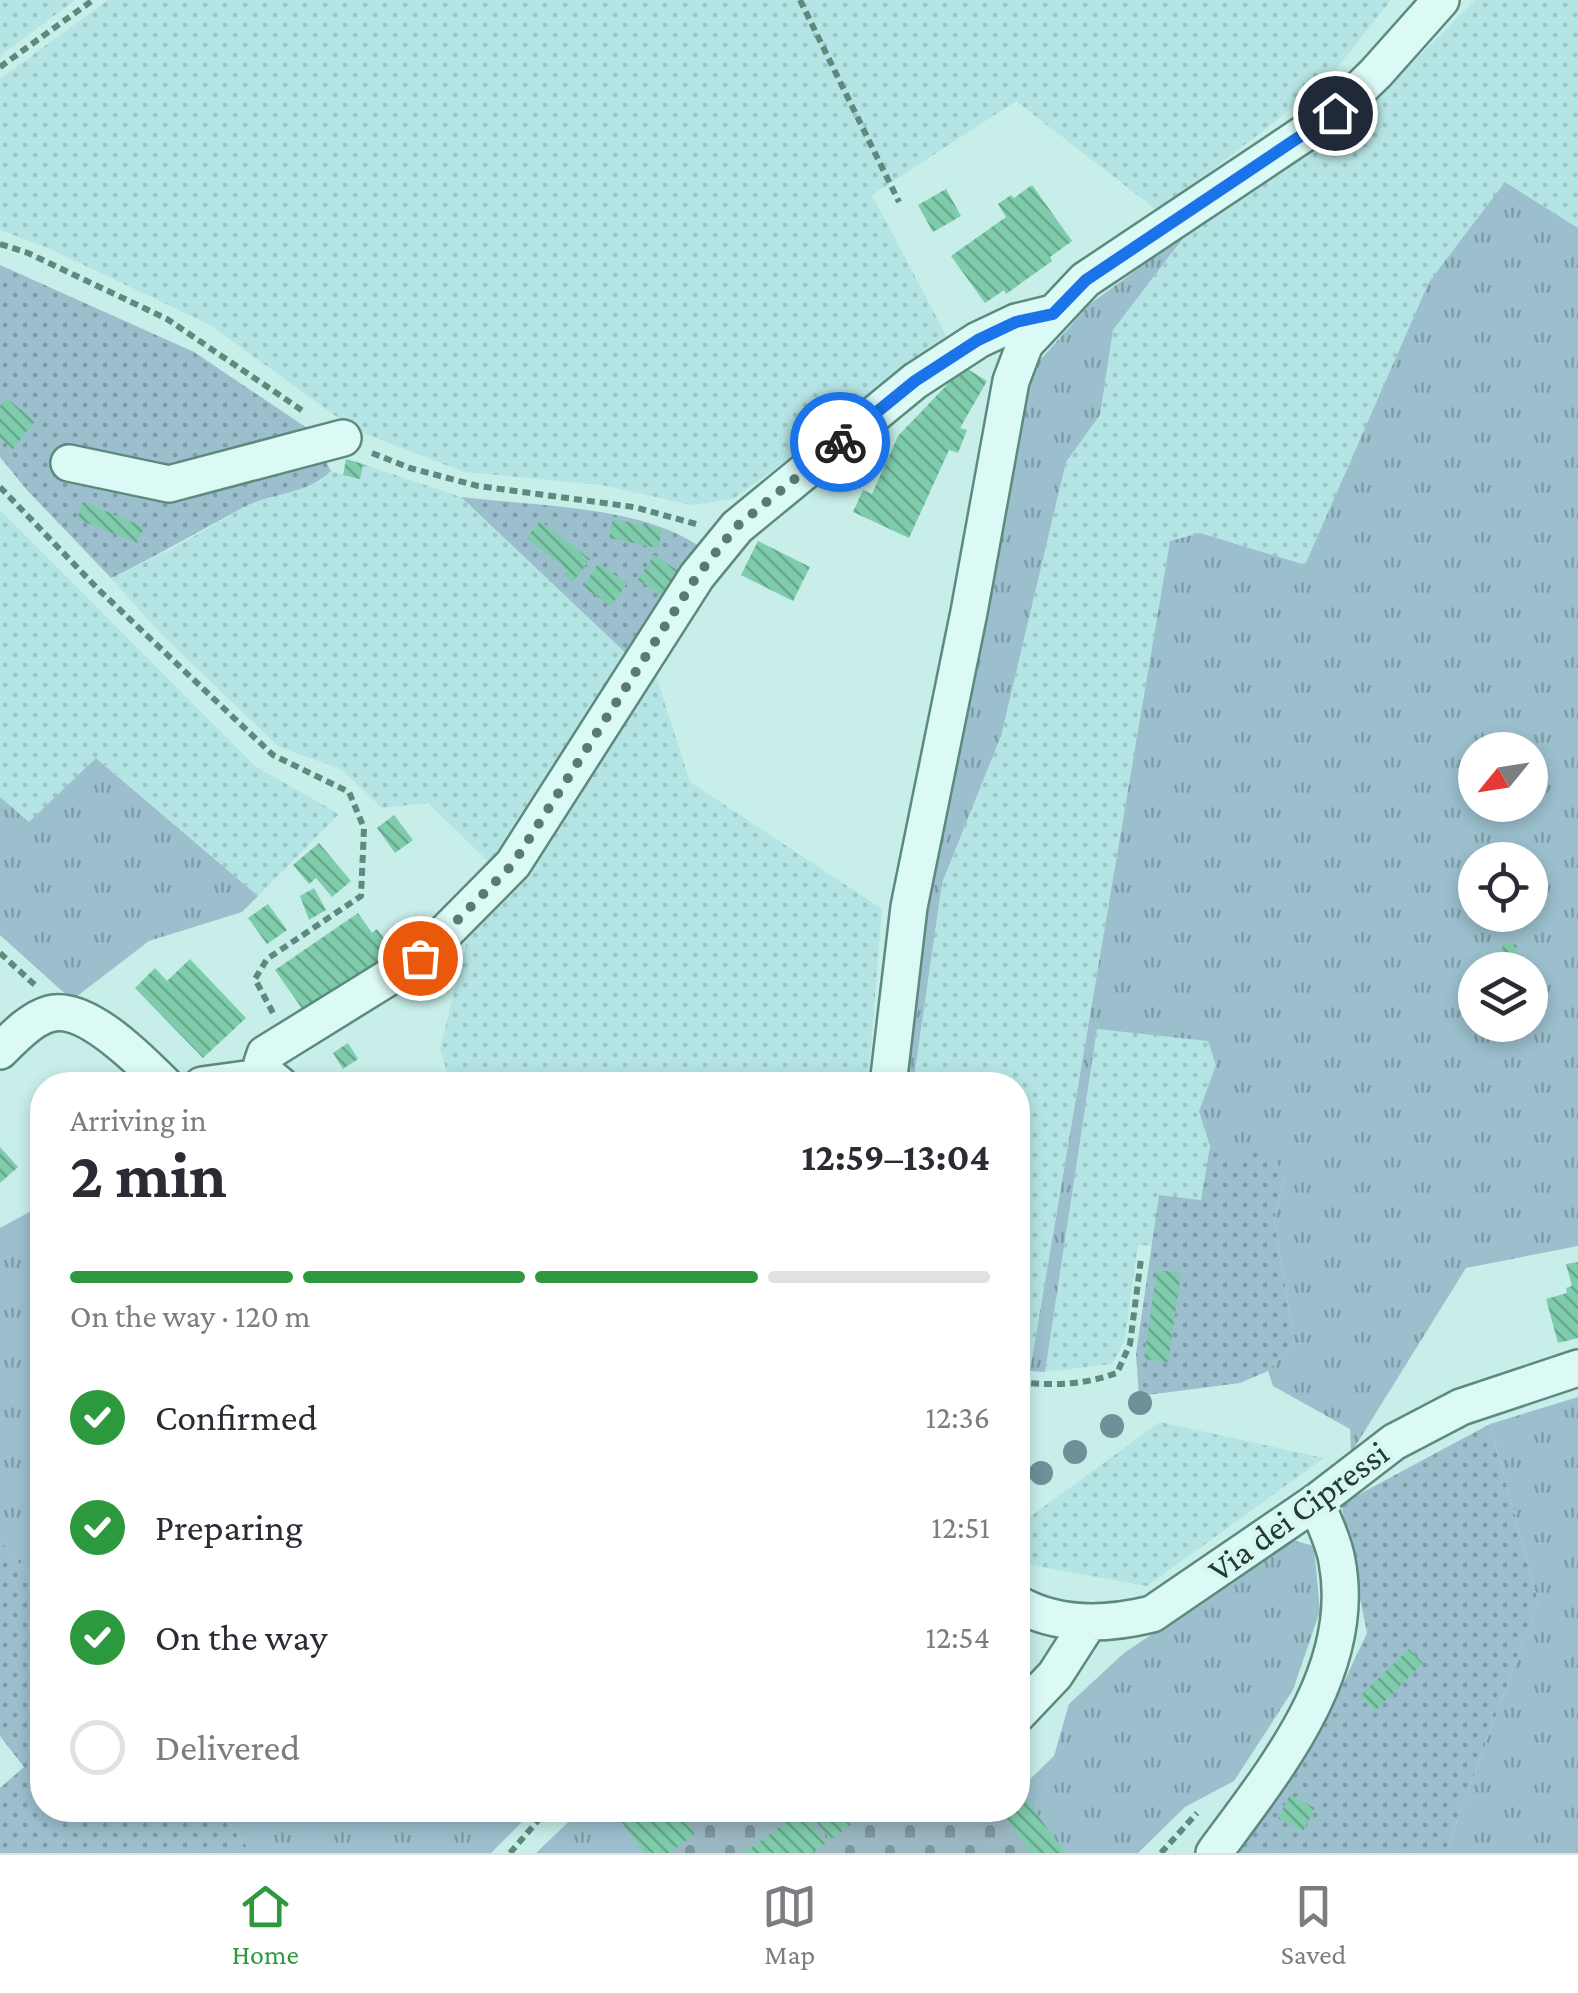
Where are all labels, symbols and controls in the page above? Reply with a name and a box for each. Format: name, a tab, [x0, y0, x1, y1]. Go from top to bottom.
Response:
pin	[1293, 71, 1378, 156]
icon: home	[1308, 86, 1363, 141]
courier	[790, 392, 890, 492]
icon: bike	[813, 415, 868, 470]
north arrow	[1458, 732, 1548, 822]
map controls	[1458, 732, 1548, 1042]
button: locate	[1458, 842, 1548, 932]
pin	[378, 916, 463, 1001]
icon: bag	[393, 931, 448, 986]
button: layers	[1458, 952, 1548, 1042]
text: Arriving in	[70, 1102, 207, 1138]
text: 12:59–13:04	[801, 1136, 990, 1178]
text: 2 min	[70, 1139, 227, 1211]
text: On the way · 120 m	[70, 1298, 311, 1334]
icon: check	[70, 1390, 125, 1445]
text: Confirmed	[155, 1396, 318, 1438]
text: 12:36	[925, 1399, 990, 1435]
street label: Via dei Cipressi	[1201, 1433, 1396, 1590]
icon: check	[70, 1500, 125, 1555]
text: Preparing	[155, 1506, 303, 1548]
text: 12:51	[931, 1509, 990, 1545]
icon: check	[70, 1610, 125, 1665]
text: On the way	[155, 1616, 327, 1658]
text: 12:54	[925, 1619, 990, 1655]
text: Delivered	[155, 1726, 300, 1768]
tab: Home	[232, 1879, 299, 1970]
tab: Map	[762, 1879, 817, 1970]
tab: Saved	[1281, 1879, 1346, 1970]

